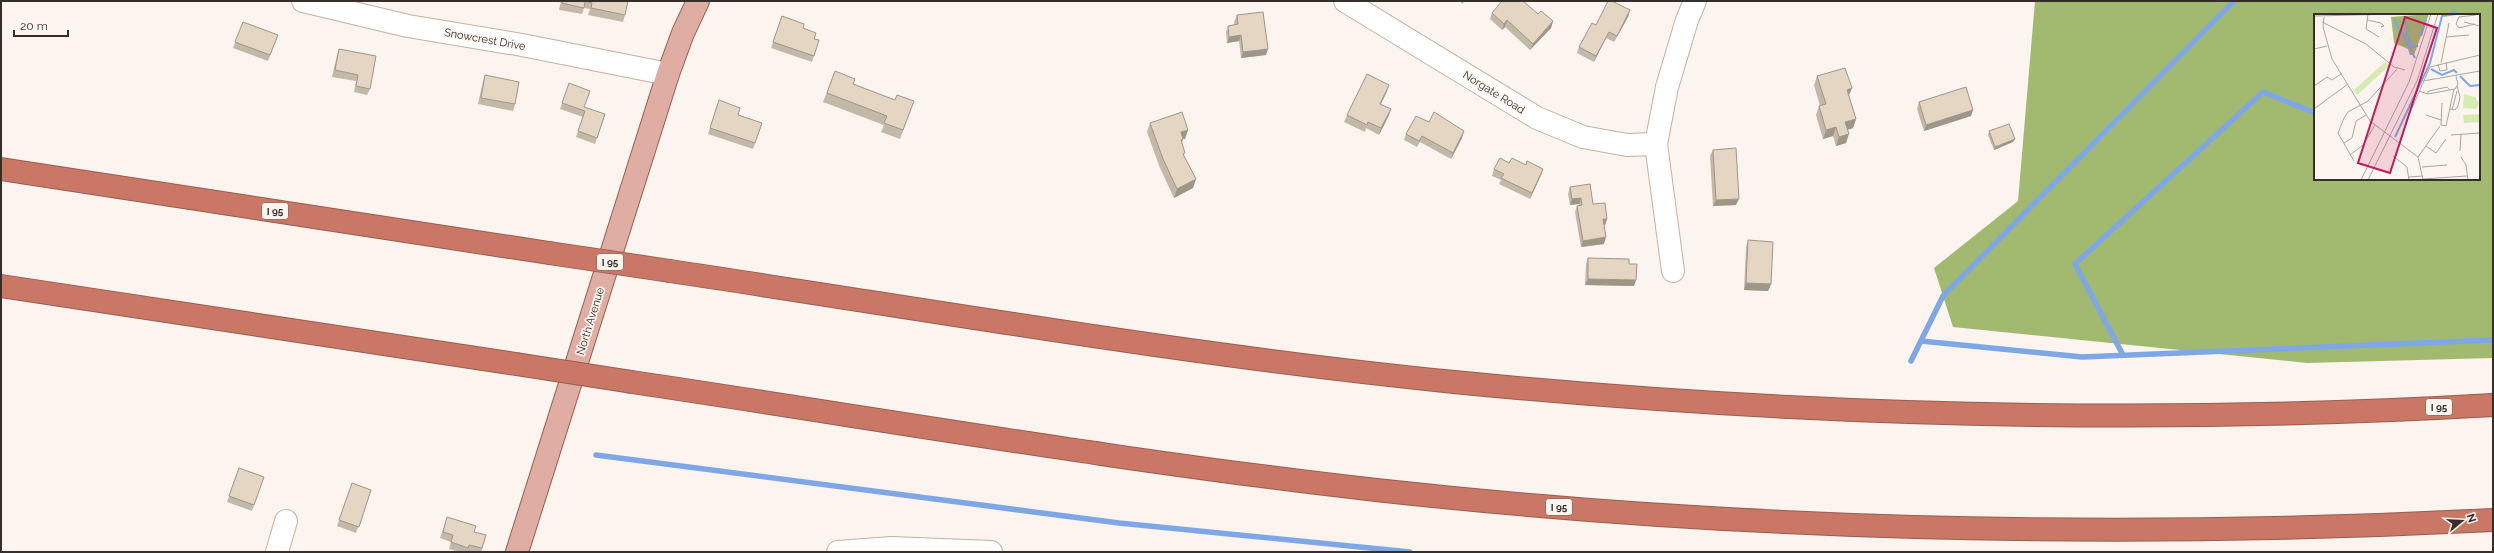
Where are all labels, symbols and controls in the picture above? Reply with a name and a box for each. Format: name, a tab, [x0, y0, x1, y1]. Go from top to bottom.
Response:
scale bar	[14, 12, 68, 38]
inset map	[2314, 14, 2480, 180]
text: 20 m	[20, 19, 48, 33]
street label: Snowcrest Drive	[443, 26, 527, 53]
street label: Norgate Road	[1460, 68, 1527, 117]
road number: I 95	[262, 203, 288, 219]
road number: I 95	[597, 254, 623, 270]
street label: North Avenue	[574, 285, 607, 357]
road number: I 95	[2426, 399, 2452, 415]
road number: I 95	[1546, 499, 1572, 515]
north arrow	[2442, 501, 2482, 541]
text: N	[2464, 512, 2479, 524]

